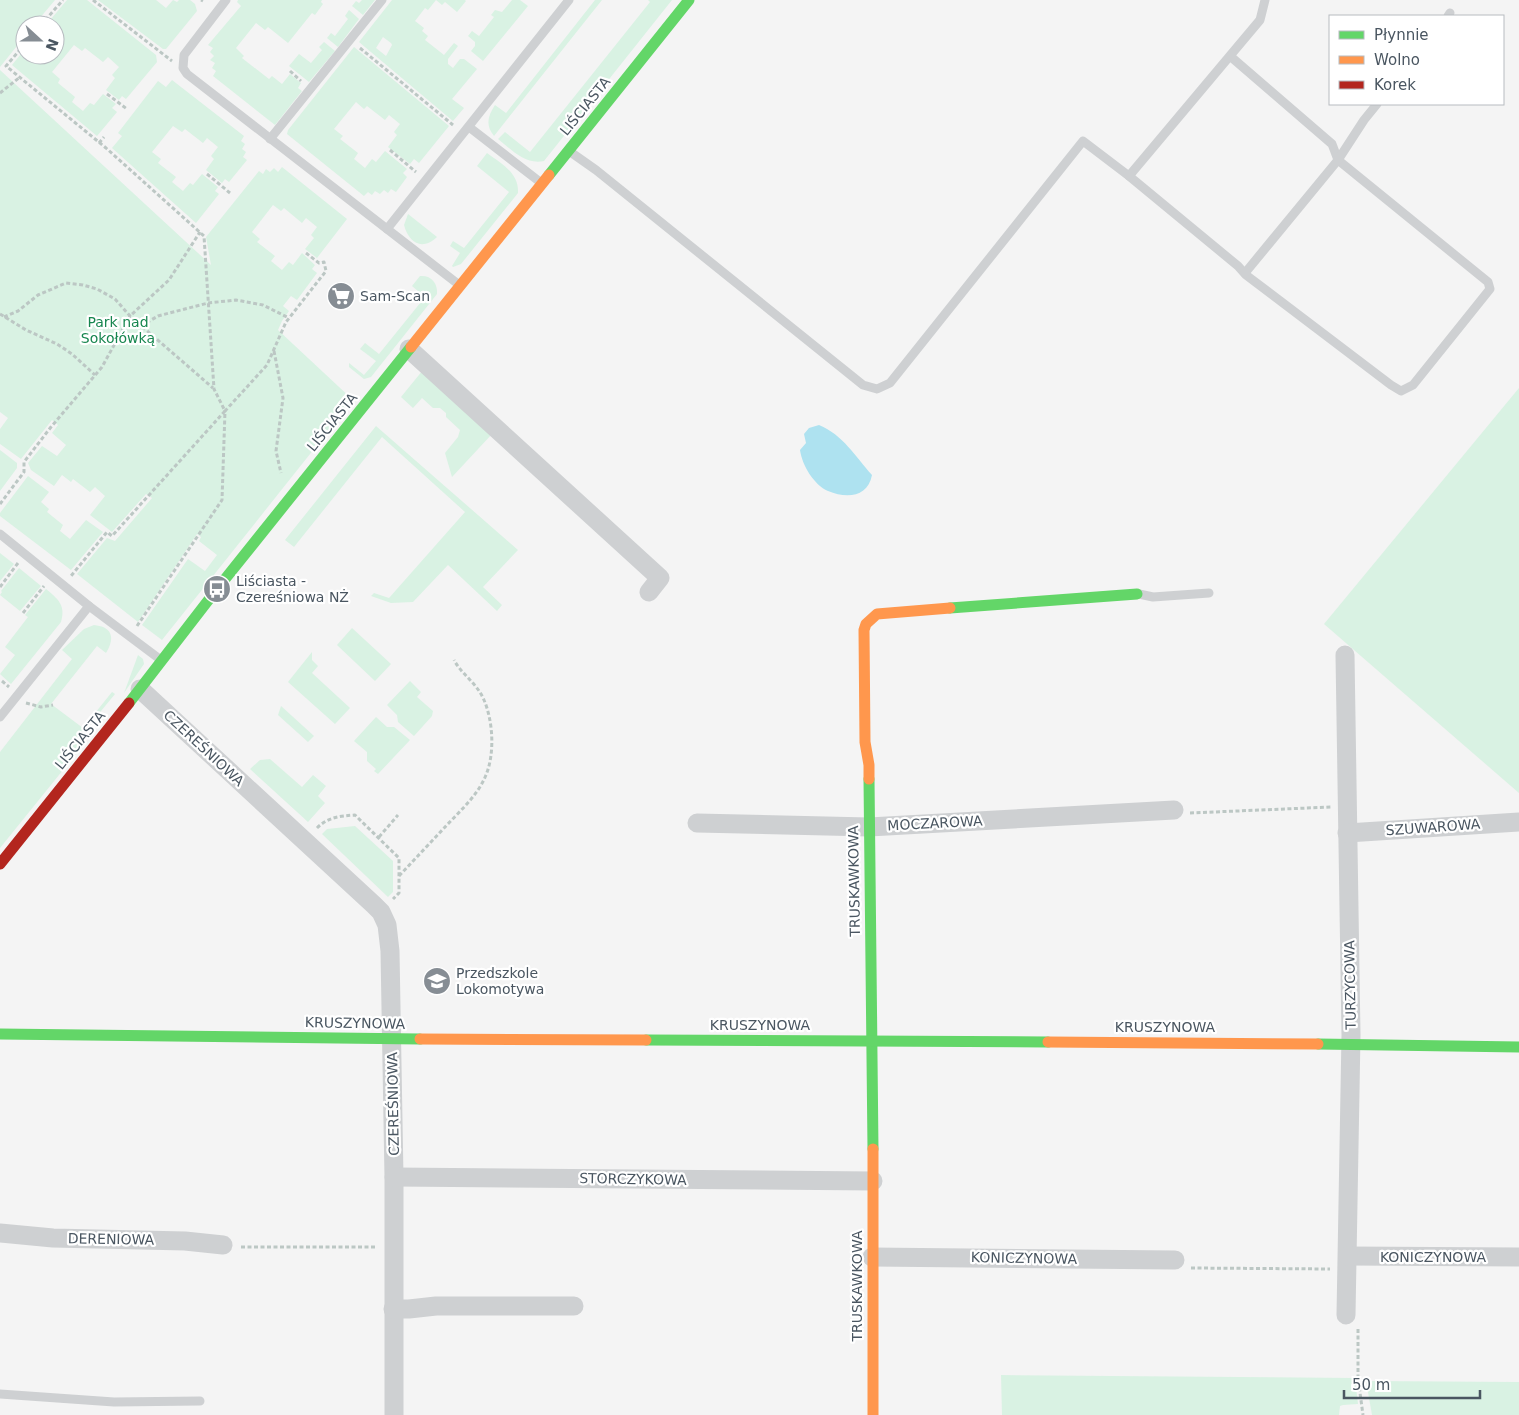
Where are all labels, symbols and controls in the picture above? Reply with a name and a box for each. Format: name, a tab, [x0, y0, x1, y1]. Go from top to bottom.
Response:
north arrow	[15, 15, 65, 65]
legend	[1329, 15, 1504, 105]
text: Płynnie	[1374, 26, 1429, 44]
text: N	[43, 36, 62, 53]
text: Wolno	[1374, 51, 1420, 69]
street label: LIŚCIASTA	[556, 73, 614, 138]
text: Korek	[1374, 76, 1416, 94]
supermarket icon: Sam-Scan	[326, 281, 356, 311]
place label: Sam-Scan	[360, 288, 430, 304]
park label: Park nad Sokołówką	[81, 314, 155, 346]
street label: LIŚCIASTA	[303, 389, 361, 454]
place label: Liściasta - Czereśniowa NŻ	[236, 573, 349, 605]
bus stop icon: Liściasta - Czereśniowa NŻ	[202, 574, 232, 604]
street label: CZEREŚNIOWA	[161, 706, 248, 790]
street label: LIŚCIASTA	[51, 707, 109, 772]
street label: MOCZAROWA	[887, 812, 983, 833]
street label: SZUWAROWA	[1385, 816, 1481, 838]
street label: TRUSKAWKOWA	[845, 825, 863, 938]
street label: TURZYCOWA	[1341, 940, 1359, 1031]
place label: Przedszkole Lokomotywa	[456, 965, 544, 997]
school or university icon: Przedszkole Lokomotywa	[422, 966, 452, 996]
street label: KRUSZYNOWA	[305, 1014, 406, 1032]
street label: KRUSZYNOWA	[710, 1017, 811, 1033]
street label: KRUSZYNOWA	[1115, 1019, 1216, 1035]
street label: CZEREŚNIOWA	[383, 1051, 402, 1156]
street label: STORCZYKOWA	[579, 1170, 687, 1188]
street label: DERENIOWA	[68, 1230, 155, 1248]
street label: TRUSKAWKOWA	[849, 1230, 865, 1343]
street label: KONICZYNOWA	[971, 1249, 1078, 1267]
street label: KONICZYNOWA	[1380, 1249, 1486, 1265]
scale bar	[1344, 1368, 1480, 1400]
text: 50 m	[1352, 1376, 1390, 1394]

